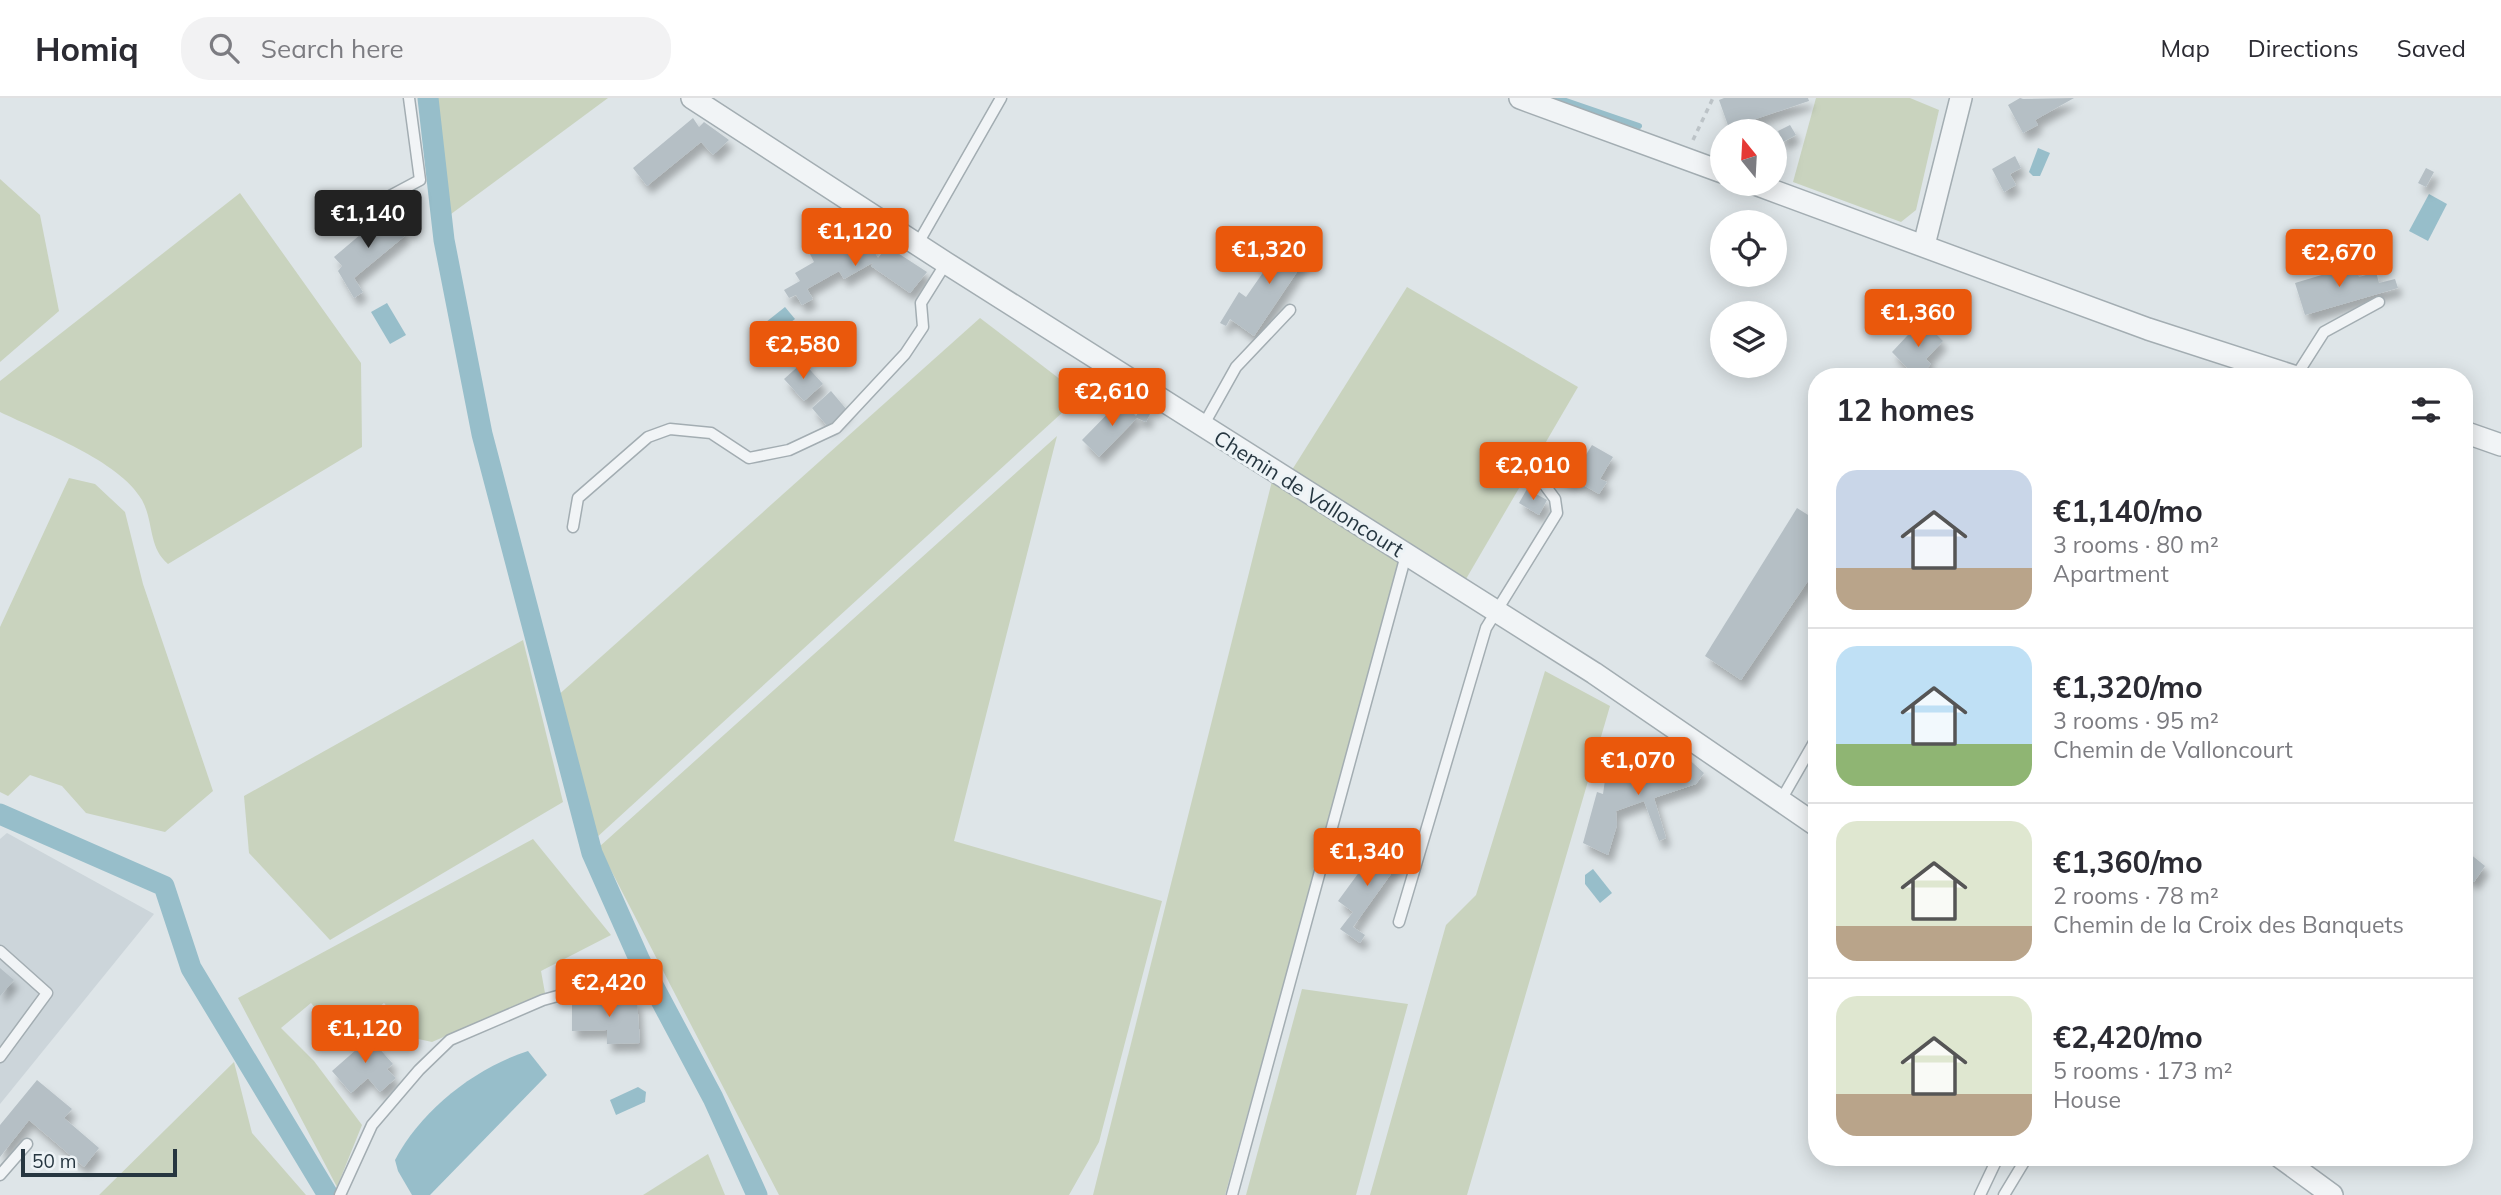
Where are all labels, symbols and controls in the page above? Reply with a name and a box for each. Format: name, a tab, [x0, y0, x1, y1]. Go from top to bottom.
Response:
search box	[181, 17, 671, 80]
text: Homiq	[35, 28, 139, 69]
icon: search	[205, 29, 243, 67]
text: Search here	[261, 32, 404, 65]
text: Map	[2160, 33, 2210, 63]
text: Directions	[2248, 33, 2359, 63]
text: Saved	[2397, 33, 2466, 63]
north arrow	[1710, 119, 1787, 196]
map controls	[1710, 119, 1787, 378]
pin: €1,140	[311, 190, 425, 250]
text: €1,140	[331, 198, 405, 227]
pin: €1,120	[798, 208, 912, 268]
button: locate	[1710, 210, 1787, 287]
text: €1,120	[818, 216, 892, 245]
pin: €1,320	[1212, 226, 1326, 286]
pin: €2,670	[2282, 230, 2396, 289]
text: €1,320	[1232, 234, 1306, 263]
text: €2,670	[2302, 237, 2376, 266]
pin: €1,360	[1861, 289, 1975, 349]
text: €1,360	[1881, 297, 1955, 326]
button: layers	[1710, 301, 1787, 378]
pin: €2,580	[746, 322, 860, 381]
text: €2,580	[766, 329, 840, 358]
pin: €2,610	[1055, 368, 1169, 428]
text: €2,610	[1075, 376, 1149, 405]
text: 12 homes	[1836, 391, 1975, 429]
icon: filters	[2407, 391, 2445, 429]
street label: Chemin de Valloncourt	[1209, 424, 1409, 562]
pin: €2,010	[1476, 442, 1590, 502]
text: €2,010	[1496, 450, 1570, 479]
text: €1,140/mo	[2053, 492, 2203, 530]
icon: home	[1892, 498, 1976, 582]
text: 3 rooms · 80 m²	[2053, 530, 2219, 559]
text: Apartment	[2053, 559, 2169, 588]
text: €1,320/mo	[2053, 668, 2203, 706]
icon: home	[1892, 674, 1976, 758]
text: 3 rooms · 95 m²	[2053, 706, 2219, 735]
text: Chemin de Valloncourt	[2053, 735, 2293, 764]
pin: €1,070	[1581, 738, 1695, 797]
text: €1,070	[1601, 745, 1675, 774]
pin: €1,340	[1310, 828, 1424, 888]
text: €1,340	[1330, 836, 1404, 865]
text: €1,360/mo	[2053, 843, 2203, 881]
icon: home	[1892, 849, 1976, 933]
text: 2 rooms · 78 m²	[2053, 881, 2219, 910]
text: Chemin de la Croix des Banquets	[2053, 910, 2404, 939]
pin: €2,420	[552, 960, 666, 1019]
text: €2,420	[572, 967, 646, 996]
pin: €1,120	[308, 1006, 422, 1065]
text: €1,120	[328, 1013, 402, 1042]
text: €2,420/mo	[2053, 1018, 2203, 1056]
icon: home	[1892, 1024, 1976, 1108]
text: 5 rooms · 173 m²	[2053, 1056, 2233, 1085]
text: House	[2053, 1085, 2121, 1114]
scale bar	[21, 1146, 177, 1178]
text: 50 m	[32, 1149, 76, 1173]

